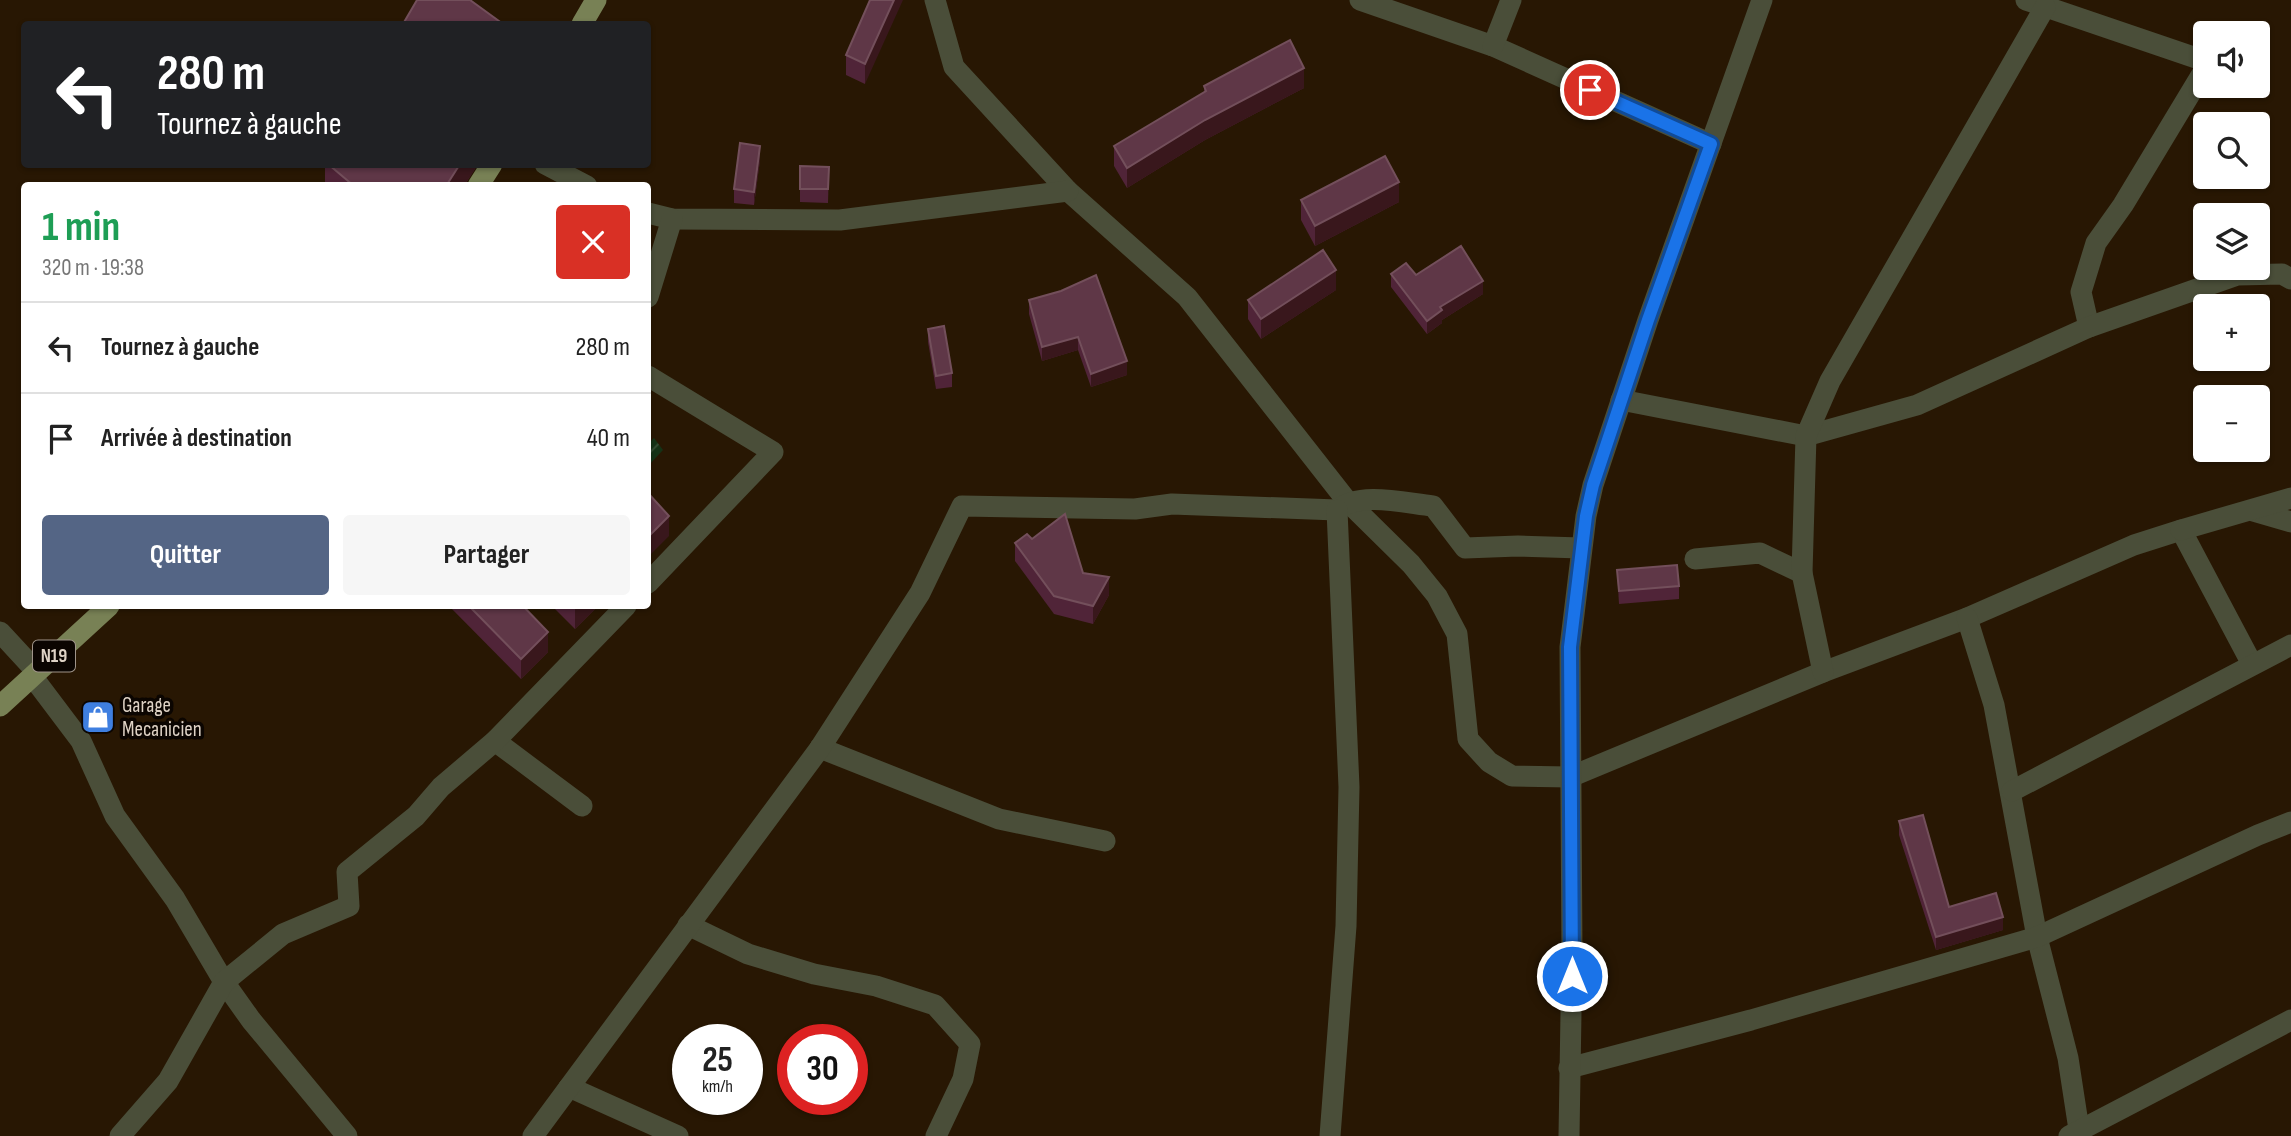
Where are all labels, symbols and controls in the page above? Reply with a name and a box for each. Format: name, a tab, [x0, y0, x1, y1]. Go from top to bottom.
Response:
map controls	[2193, 21, 2270, 462]
button: sound	[2193, 21, 2270, 98]
text: 280 m	[157, 45, 265, 104]
icon: left	[42, 49, 133, 140]
pin	[1560, 60, 1620, 120]
icon: arrive	[1571, 71, 1609, 109]
text: Tournez à gauche	[157, 105, 342, 144]
button: search	[2193, 112, 2270, 189]
text: 1 min	[42, 202, 120, 253]
button: layers	[2193, 203, 2270, 280]
button: close	[556, 205, 630, 279]
text: 320 m · 19:38	[42, 254, 144, 282]
button: +	[2193, 294, 2270, 371]
icon: left	[42, 329, 80, 367]
text: Tournez à gauche	[101, 332, 259, 363]
text: 280 m	[575, 332, 630, 363]
button: −	[2193, 385, 2270, 462]
icon: arrive	[42, 420, 80, 458]
text: Arrivée à destination	[101, 423, 292, 454]
text: 40 m	[587, 423, 630, 454]
button: Quitter	[42, 515, 329, 595]
button: Partager	[343, 515, 630, 595]
road number: N19	[33, 640, 75, 671]
place label: Garage Mecanicien	[122, 693, 202, 742]
shop icon: Garage Mecanicien	[79, 698, 117, 736]
position arrow	[1535, 939, 1609, 1013]
speed limit sign: 30	[777, 1024, 868, 1115]
text: 25	[702, 1039, 733, 1082]
text: km/h	[702, 1076, 733, 1097]

